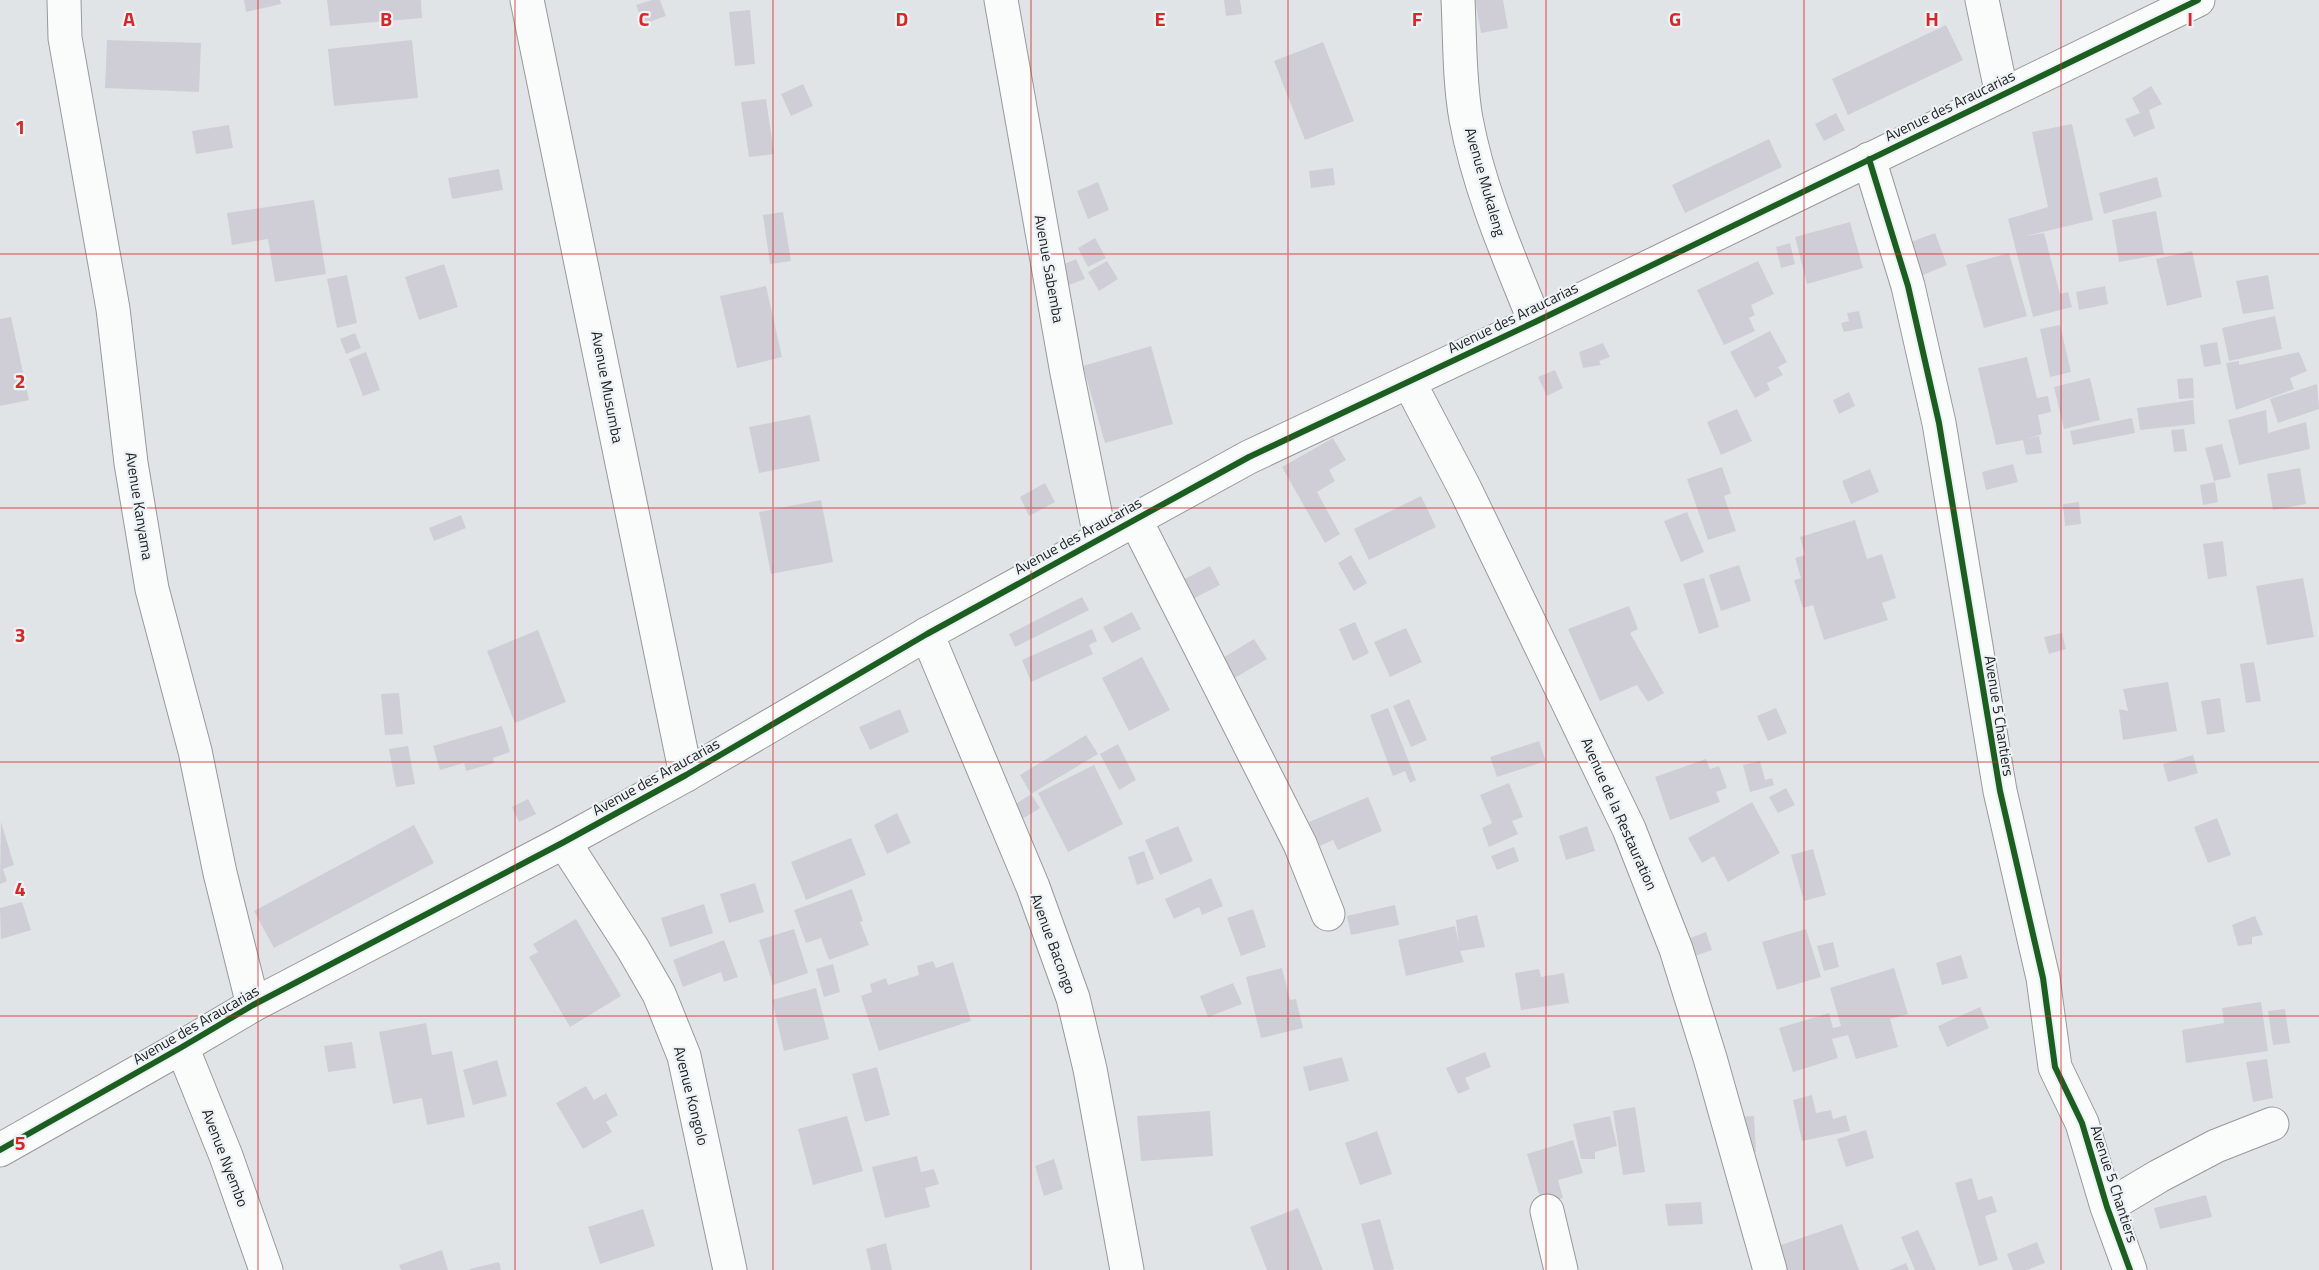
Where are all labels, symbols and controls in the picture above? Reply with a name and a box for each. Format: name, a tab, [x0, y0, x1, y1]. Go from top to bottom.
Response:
text: A	[123, 3, 135, 34]
text: B	[380, 3, 392, 34]
text: C	[639, 3, 650, 34]
text: D	[896, 3, 908, 34]
text: E	[1154, 3, 1166, 34]
text: F	[1412, 3, 1423, 34]
text: G	[1669, 3, 1681, 34]
text: H	[1925, 3, 1939, 34]
text: I	[2187, 3, 2193, 34]
street label: Avenue des Araucarias	[1881, 64, 2019, 147]
text: 1	[14, 111, 26, 142]
street label: Avenue Mukaleng	[1459, 125, 1512, 239]
street label: Avenue Sabemba	[1029, 213, 1070, 325]
street label: Avenue des Araucarias	[1444, 276, 1582, 359]
street label: Avenue Musumba	[585, 329, 630, 445]
text: 2	[14, 365, 26, 396]
street label: Avenue Kanyama	[120, 450, 159, 562]
street label: Avenue des Araucarias	[1010, 491, 1146, 580]
text: 3	[14, 619, 26, 650]
street label: Avenue 5 Chantiers	[1979, 654, 2020, 778]
street label: Avenue des Araucarias	[588, 732, 724, 821]
street label: Avenue de la Restauration	[1575, 734, 1664, 894]
text: 4	[14, 873, 26, 904]
street label: Avenue Bacongo	[1025, 891, 1082, 997]
street label: Avenue des Araucarias	[128, 979, 263, 1070]
street label: Avenue Kongolo	[668, 1044, 715, 1148]
street label: Avenue Nyembo	[196, 1105, 255, 1210]
street label: Avenue 5 Chantiers	[2085, 1122, 2144, 1245]
text: 5	[14, 1127, 26, 1158]

